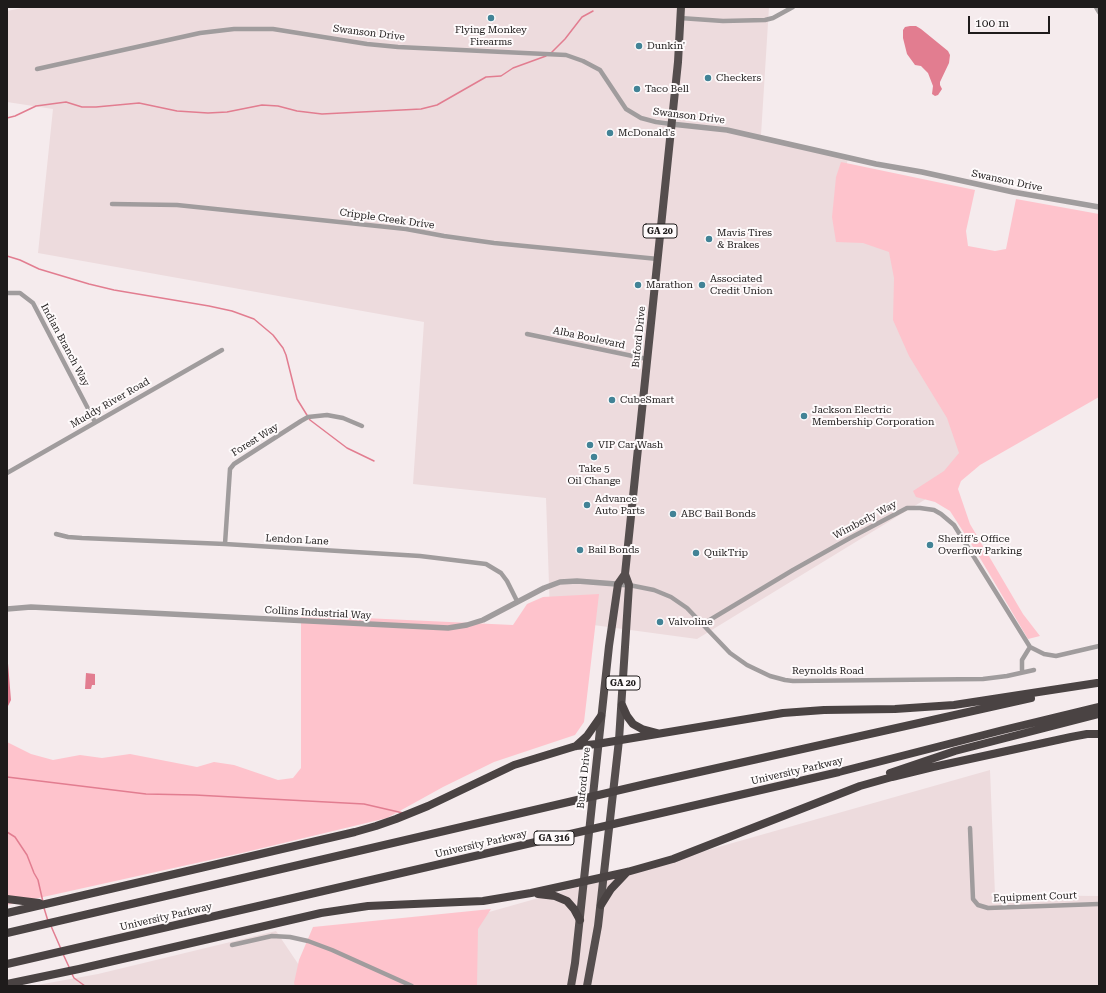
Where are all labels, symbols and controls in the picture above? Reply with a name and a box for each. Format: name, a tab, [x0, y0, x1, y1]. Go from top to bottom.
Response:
scale bar	[970, 8, 1052, 34]
marker: Flying Monkey Firearms	[486, 13, 496, 23]
text: 100 m	[975, 16, 1009, 30]
street label: Swanson Drive	[332, 23, 406, 43]
place label: Flying Monkey Firearms	[455, 24, 527, 48]
place label: Dunkin'	[647, 40, 685, 52]
marker: Dunkin'	[634, 41, 644, 51]
place label: Checkers	[716, 72, 761, 84]
marker: Checkers	[703, 73, 713, 83]
place label: Taco Bell	[645, 83, 689, 95]
marker: Taco Bell	[632, 84, 642, 94]
street label: Swanson Drive	[652, 106, 726, 126]
place label: McDonald's	[618, 127, 675, 139]
marker: McDonald's	[605, 128, 615, 138]
street label: Swanson Drive	[970, 168, 1044, 194]
street label: Cripple Creek Drive	[339, 206, 435, 232]
road number: GA 20	[643, 224, 677, 238]
place label: Mavis Tires & Brakes	[717, 227, 772, 250]
marker: Mavis Tires & Brakes	[704, 234, 714, 244]
place label: Associated Credit Union	[710, 273, 773, 296]
place label: Marathon	[646, 279, 693, 291]
marker: Marathon	[633, 280, 643, 290]
marker: Associated Credit Union	[697, 280, 707, 290]
street label: Indian Branch Way	[38, 301, 92, 389]
street label: Buford Drive	[630, 306, 648, 368]
street label: Alba Boulevard	[552, 324, 626, 352]
street label: Muddy River Road	[68, 375, 152, 431]
place label: CubeSmart	[620, 394, 674, 406]
marker: CubeSmart	[607, 395, 617, 405]
place label: Jackson Electric Membership Corporation	[812, 404, 934, 428]
marker: Jackson Electric Membership Corporation	[799, 411, 809, 421]
street label: Forest Way	[229, 421, 281, 459]
place label: VIP Car Wash	[598, 439, 663, 451]
marker: VIP Car Wash	[585, 440, 595, 450]
marker: Take 5 Oil Change	[589, 452, 599, 462]
place label: Take 5 Oil Change	[567, 463, 621, 486]
place label: Advance Auto Parts	[595, 493, 645, 516]
street label: Wimberly Way	[831, 498, 899, 542]
marker: Advance Auto Parts	[582, 500, 592, 510]
place label: ABC Bail Bonds	[681, 508, 756, 520]
marker: ABC Bail Bonds	[668, 509, 678, 519]
street label: Lendon Lane	[265, 532, 329, 548]
place label: Sheriff's Office Overflow Parking	[938, 533, 1022, 556]
marker: Sheriff's Office Overflow Parking	[925, 540, 935, 550]
place label: Bail Bonds	[588, 544, 639, 556]
marker: Bail Bonds	[575, 545, 585, 555]
place label: QuikTrip	[704, 547, 748, 559]
marker: QuikTrip	[691, 548, 701, 558]
street label: Collins Industrial Way	[264, 604, 372, 622]
place label: Valvoline	[668, 616, 713, 628]
marker: Valvoline	[655, 617, 665, 627]
street label: Reynolds Road	[792, 665, 864, 677]
road number: GA 20	[606, 676, 640, 690]
street label: Buford Drive	[575, 747, 593, 809]
street label: University Parkway	[750, 755, 844, 787]
street label: University Parkway	[434, 828, 528, 860]
road number: GA 316	[534, 831, 574, 845]
street label: Equipment Court	[993, 890, 1077, 904]
street label: University Parkway	[119, 901, 213, 933]

